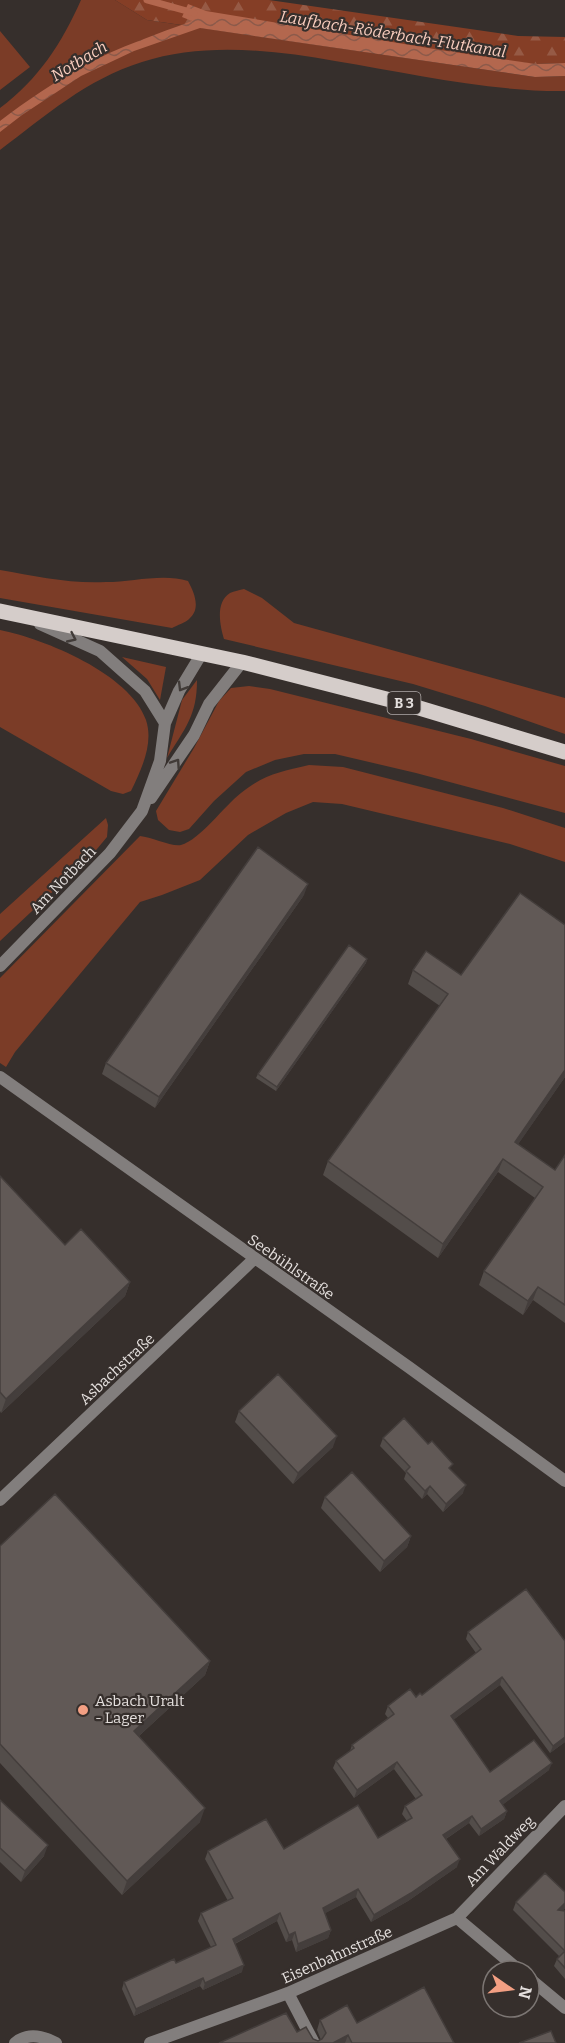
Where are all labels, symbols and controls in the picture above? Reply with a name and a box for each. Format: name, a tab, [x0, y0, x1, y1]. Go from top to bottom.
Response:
water label: Laufbach-Röderbach-Flutkanal	[279, 7, 507, 61]
water label: Notbach	[48, 37, 110, 85]
one-way arrow	[65, 631, 76, 643]
one-way arrow	[177, 681, 189, 691]
road number: B 3	[388, 692, 420, 714]
one-way arrow	[168, 759, 180, 769]
street label: Am Notbach	[26, 842, 100, 917]
street label: Seebühlstraße	[244, 1230, 338, 1304]
street label: Asbachstraße	[76, 1330, 158, 1408]
place label: Asbach Uralt - Lager	[95, 1692, 185, 1727]
marker: Asbach Uralt - Lager	[76, 1703, 90, 1717]
street label: Am Waldweg	[462, 1812, 538, 1890]
street label: Eisenbahnstraße	[279, 1923, 395, 1987]
north arrow	[481, 1959, 541, 2019]
text: N	[514, 1984, 536, 2001]

